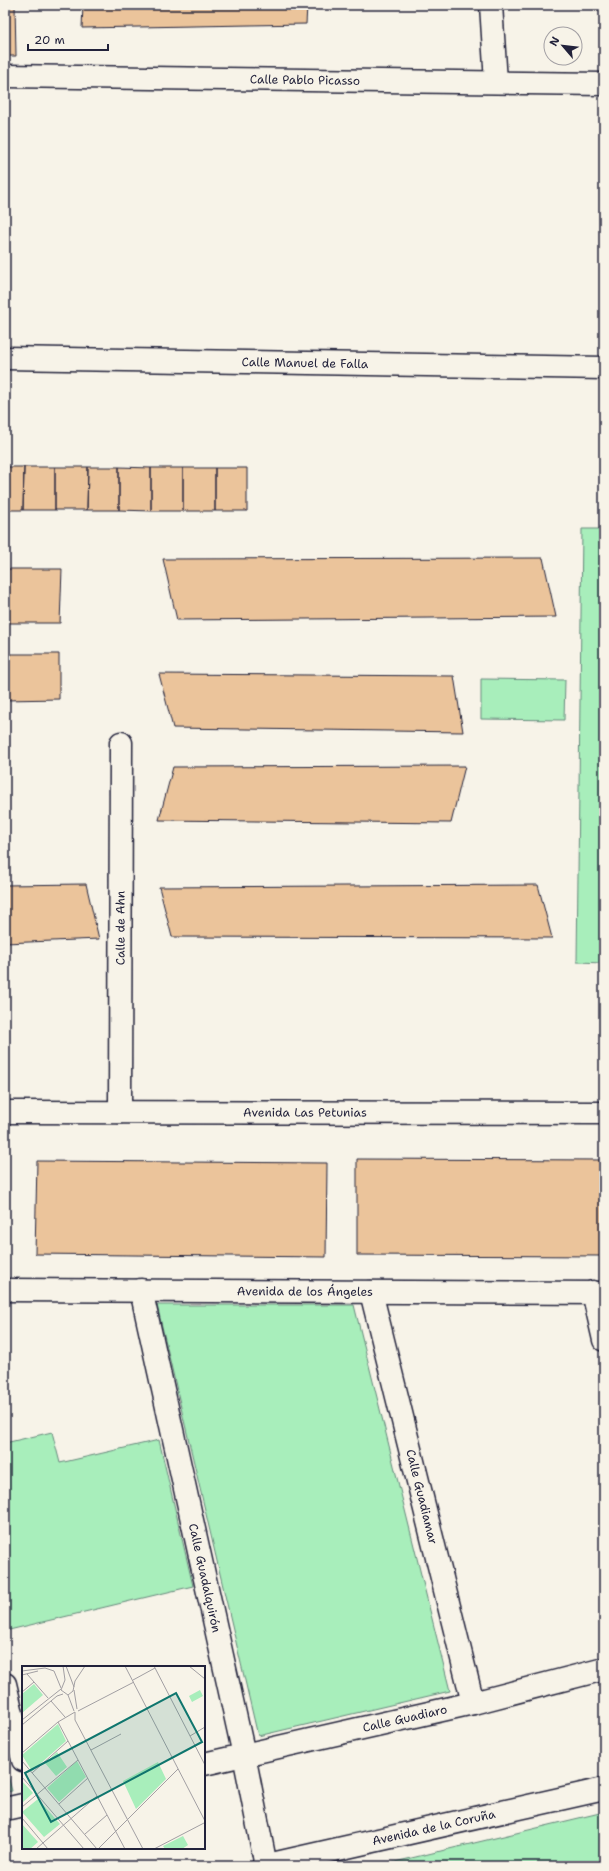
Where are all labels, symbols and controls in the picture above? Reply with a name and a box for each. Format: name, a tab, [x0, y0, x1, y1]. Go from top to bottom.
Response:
scale bar	[28, 26, 108, 52]
north arrow	[543, 26, 583, 66]
text: 20 m	[34, 32, 65, 48]
text: N	[546, 34, 563, 49]
street label: Calle Pablo Picasso	[250, 71, 360, 89]
street label: Calle Manuel de Falla	[241, 354, 369, 372]
street label: Calle de Ahn	[112, 891, 129, 965]
street label: Avenida Las Petunias	[243, 1104, 367, 1121]
street label: Avenida de los Ángeles	[237, 1283, 373, 1300]
street label: Calle Guadiamar	[402, 1448, 441, 1546]
street label: Calle Guadalquirón	[185, 1522, 225, 1634]
inset map	[22, 1666, 205, 1849]
street label: Calle Guadiaro	[361, 1701, 449, 1736]
street label: Avenida de la Coruña	[371, 1806, 497, 1849]

